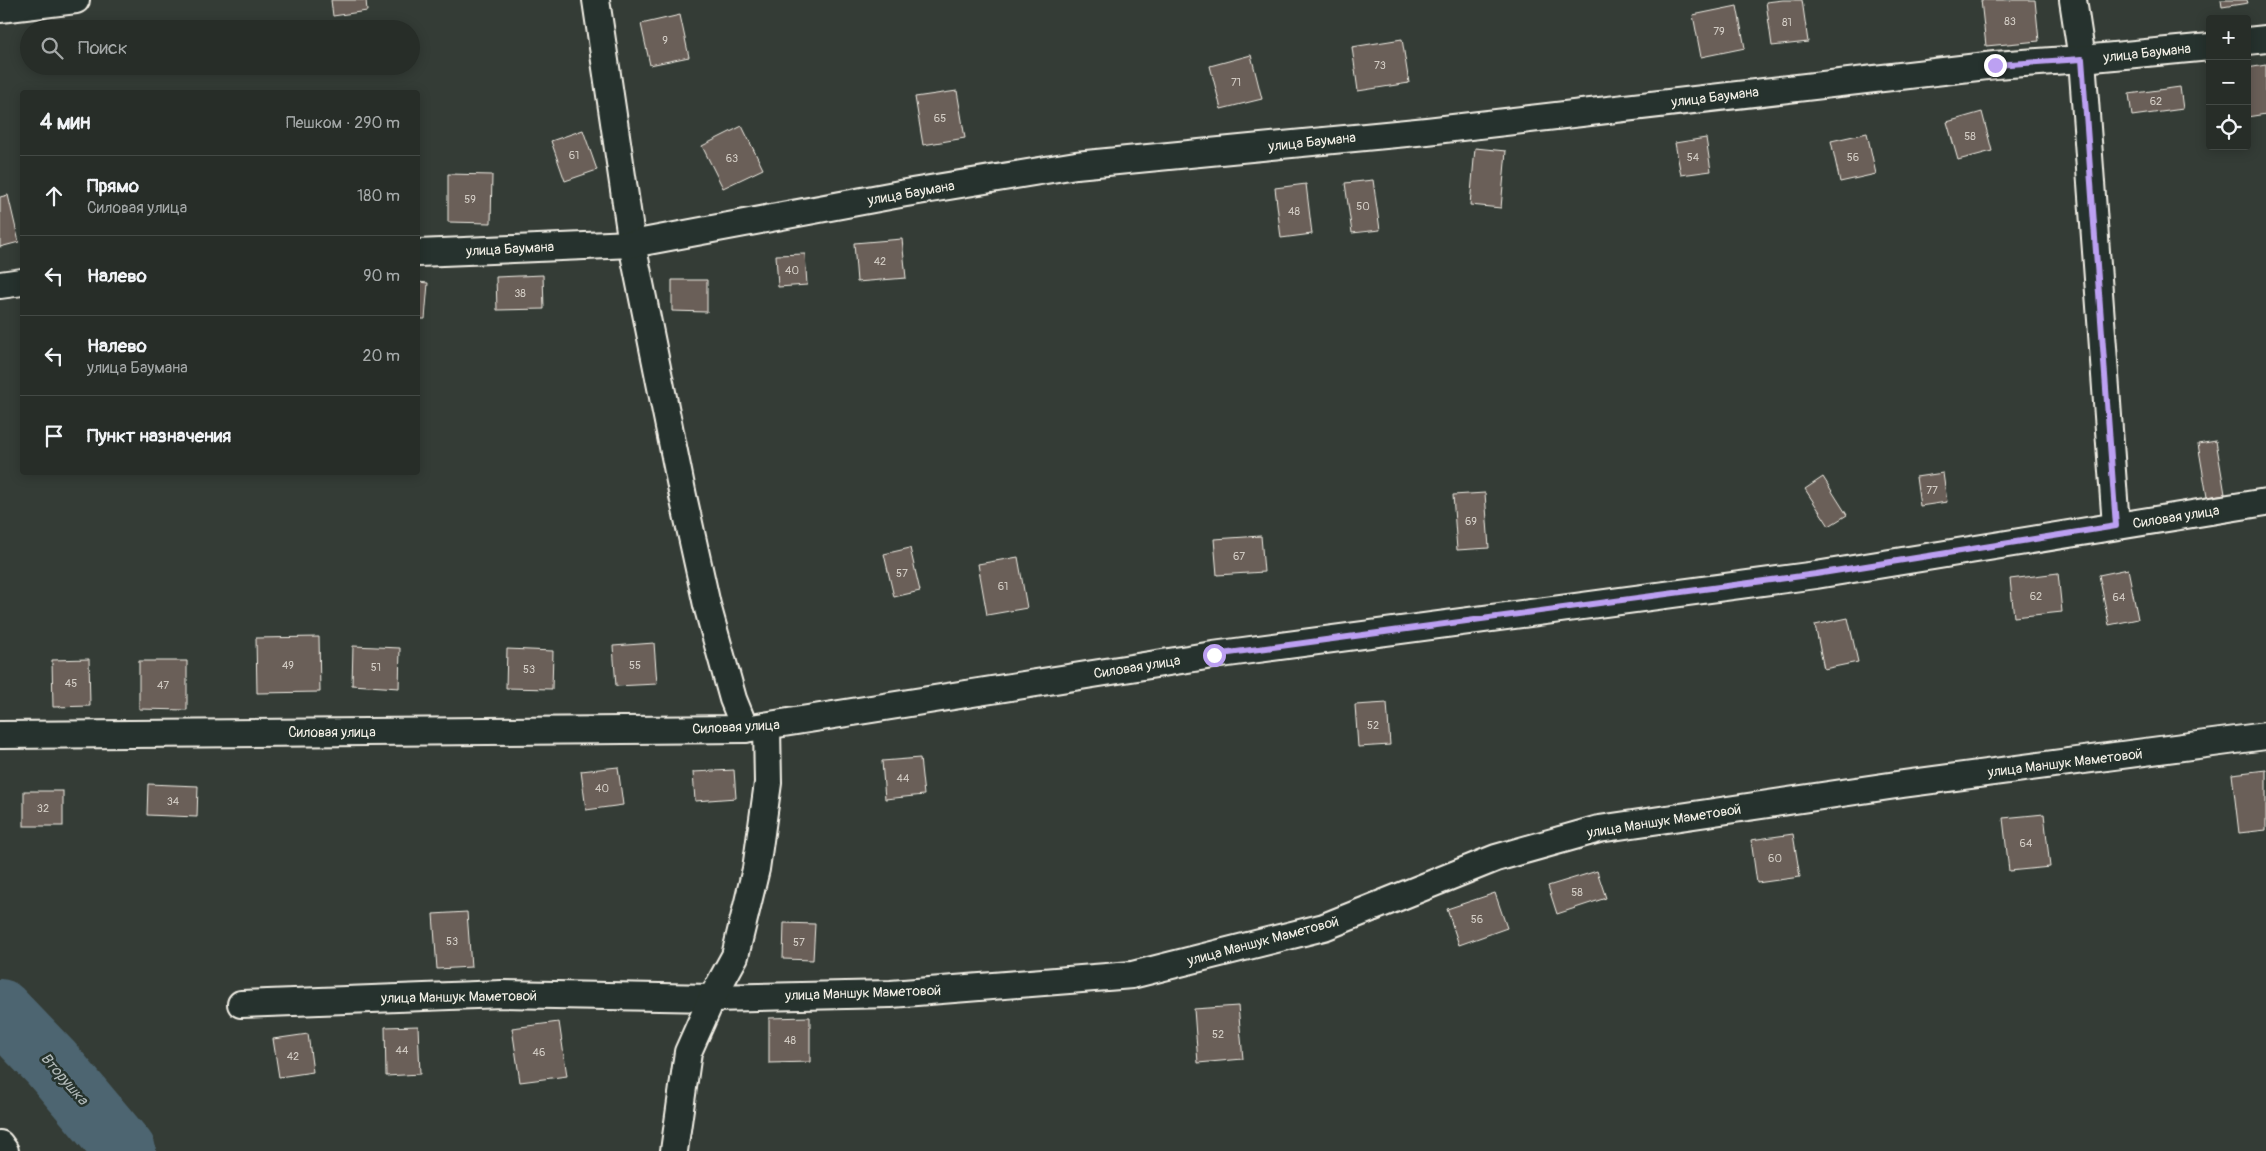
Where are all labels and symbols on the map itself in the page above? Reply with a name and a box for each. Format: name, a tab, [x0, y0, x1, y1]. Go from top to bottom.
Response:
house number: 83	[2004, 15, 2016, 28]
house number: 81	[1782, 16, 1792, 29]
house number: 79	[1713, 25, 1725, 38]
house number: 9	[662, 34, 668, 47]
street label: улица Баумана	[2101, 40, 2192, 66]
route end	[1984, 54, 2007, 77]
house number: 73	[1374, 59, 1386, 72]
house number: 71	[1231, 76, 1241, 89]
street label: улица Баумана	[1669, 83, 1760, 111]
house number: 62	[2150, 95, 2162, 108]
house number: 65	[934, 112, 946, 125]
street label: улица Баумана	[1266, 129, 1357, 155]
house number: 58	[1964, 130, 1976, 143]
house number: 61	[569, 149, 579, 162]
house number: 54	[1687, 151, 1700, 164]
house number: 56	[1847, 151, 1859, 164]
house number: 63	[726, 152, 738, 165]
street label: улица Баумана	[865, 177, 956, 209]
house number: 59	[464, 193, 476, 206]
house number: 50	[1356, 200, 1370, 213]
house number: 48	[1288, 205, 1300, 218]
street label: улица Баумана	[465, 238, 554, 260]
house number: 42	[874, 255, 886, 268]
house number: 40	[785, 264, 799, 277]
house number: 38	[514, 287, 526, 300]
house number: 77	[1926, 484, 1938, 497]
street label: Силовая улица	[2131, 502, 2221, 532]
house number: 69	[1465, 515, 1477, 528]
house number: 67	[1233, 550, 1245, 563]
house number: 57	[896, 567, 908, 580]
house number: 61	[998, 580, 1008, 593]
house number: 62	[2030, 590, 2042, 603]
house number: 64	[2113, 591, 2126, 604]
route start	[1203, 644, 1226, 667]
street label: Силовая улица	[1092, 652, 1182, 682]
house number: 49	[282, 659, 294, 672]
house number: 55	[629, 659, 641, 672]
house number: 51	[371, 661, 381, 674]
house number: 53	[523, 663, 535, 676]
house number: 45	[65, 677, 77, 690]
house number: 47	[157, 679, 169, 692]
street label: Силовая улица	[692, 716, 780, 738]
house number: 52	[1367, 719, 1379, 732]
street label: Силовая улица	[288, 724, 376, 741]
street label: улица Маншук Маметовой	[1986, 745, 2143, 781]
house number: 44	[897, 772, 910, 785]
house number: 40	[595, 782, 609, 795]
house number: 34	[167, 795, 180, 808]
street label: улица Маншук Маметовой	[1585, 800, 1742, 842]
house number: 32	[37, 802, 49, 815]
house number: 64	[2020, 837, 2033, 850]
house number: 60	[1768, 852, 1782, 865]
house number: 58	[1571, 886, 1583, 899]
street label: улица Маншук Маметовой	[1184, 913, 1341, 970]
house number: 56	[1471, 913, 1483, 926]
house number: 53	[446, 935, 458, 948]
house number: 57	[793, 936, 805, 949]
street label: улица Маншук Маметовой	[784, 982, 941, 1004]
street label: улица Маншук Маметовой	[380, 987, 537, 1007]
house number: 52	[1212, 1028, 1224, 1041]
house number: 48	[784, 1034, 796, 1047]
house number: 44	[396, 1044, 409, 1057]
house number: 46	[533, 1046, 545, 1059]
water label: Вторушка	[36, 1049, 92, 1110]
house number: 42	[287, 1050, 299, 1063]

